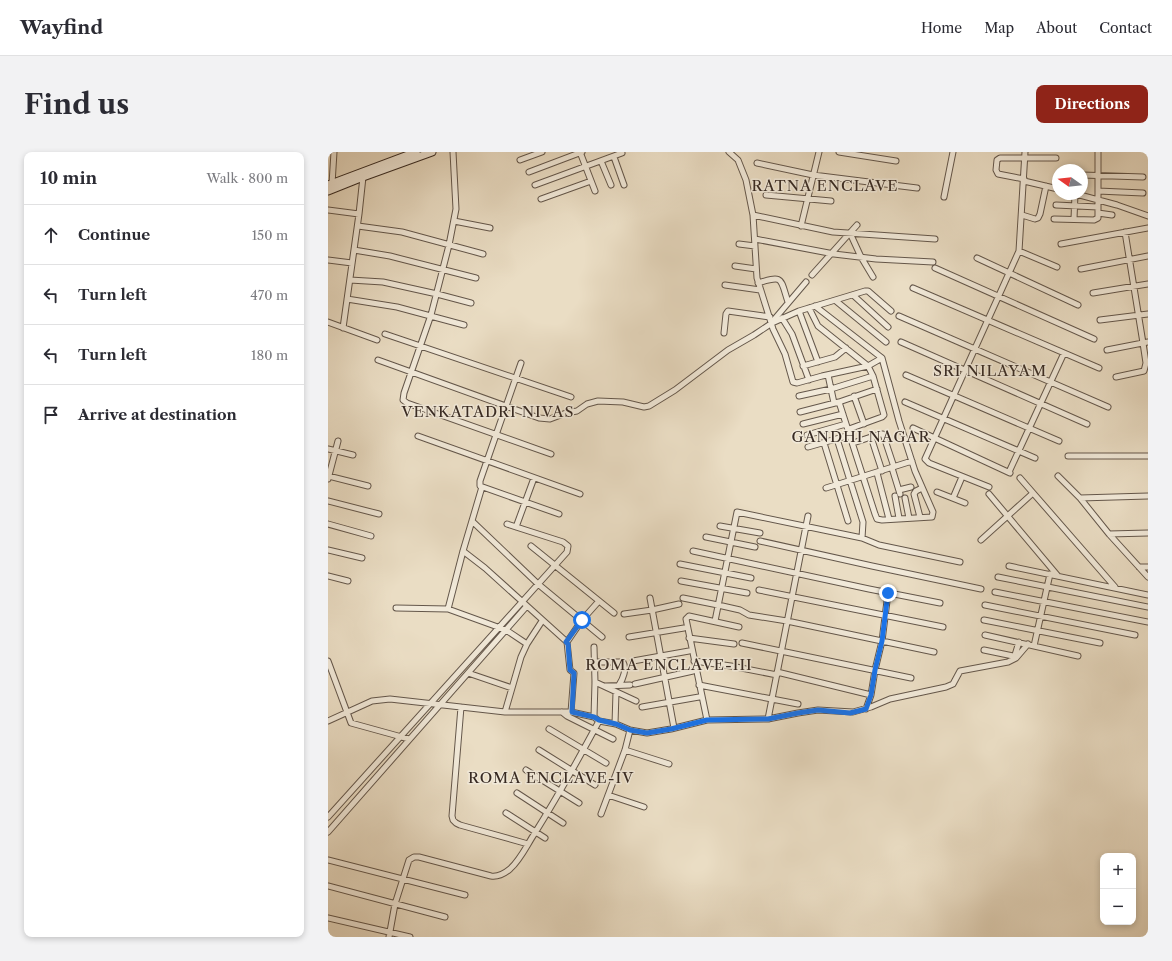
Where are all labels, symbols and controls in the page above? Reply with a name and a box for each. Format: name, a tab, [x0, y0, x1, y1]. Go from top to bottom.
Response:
text: Wayfind	[20, 16, 103, 39]
text: Home	[921, 19, 962, 37]
text: Map	[984, 19, 1014, 37]
text: About	[1036, 19, 1077, 37]
text: Contact	[1099, 19, 1152, 37]
button: Directions	[1036, 85, 1148, 123]
text: Find us	[24, 87, 129, 121]
north arrow	[1052, 164, 1088, 200]
text: 10 min	[40, 168, 97, 188]
text: Walk · 800 m	[207, 170, 288, 186]
district label: RATNA ENCLAVE	[751, 176, 899, 195]
icon: ahead	[40, 224, 62, 246]
text: Continue	[78, 225, 150, 244]
text: 150 m	[252, 227, 288, 243]
icon: left	[40, 284, 62, 306]
text: Turn left	[78, 285, 147, 304]
text: 470 m	[250, 287, 288, 303]
icon: left	[40, 344, 62, 366]
text: Turn left	[78, 345, 147, 364]
text: 180 m	[251, 347, 288, 363]
district label: SRI NILAYAM	[933, 361, 1047, 380]
district label: VENKATADRI NIVAS	[401, 402, 574, 421]
icon: arrive	[40, 404, 62, 426]
text: Arrive at destination	[78, 405, 237, 424]
district label: GANDHI NAGAR	[792, 427, 930, 446]
route end	[879, 584, 897, 602]
route start	[573, 611, 591, 629]
district label: ROMA ENCLAVE-III	[585, 655, 753, 674]
district label: ROMA ENCLAVE-IV	[468, 768, 634, 787]
map controls	[1100, 853, 1136, 925]
button: +	[1100, 853, 1136, 889]
button: −	[1100, 889, 1136, 925]

